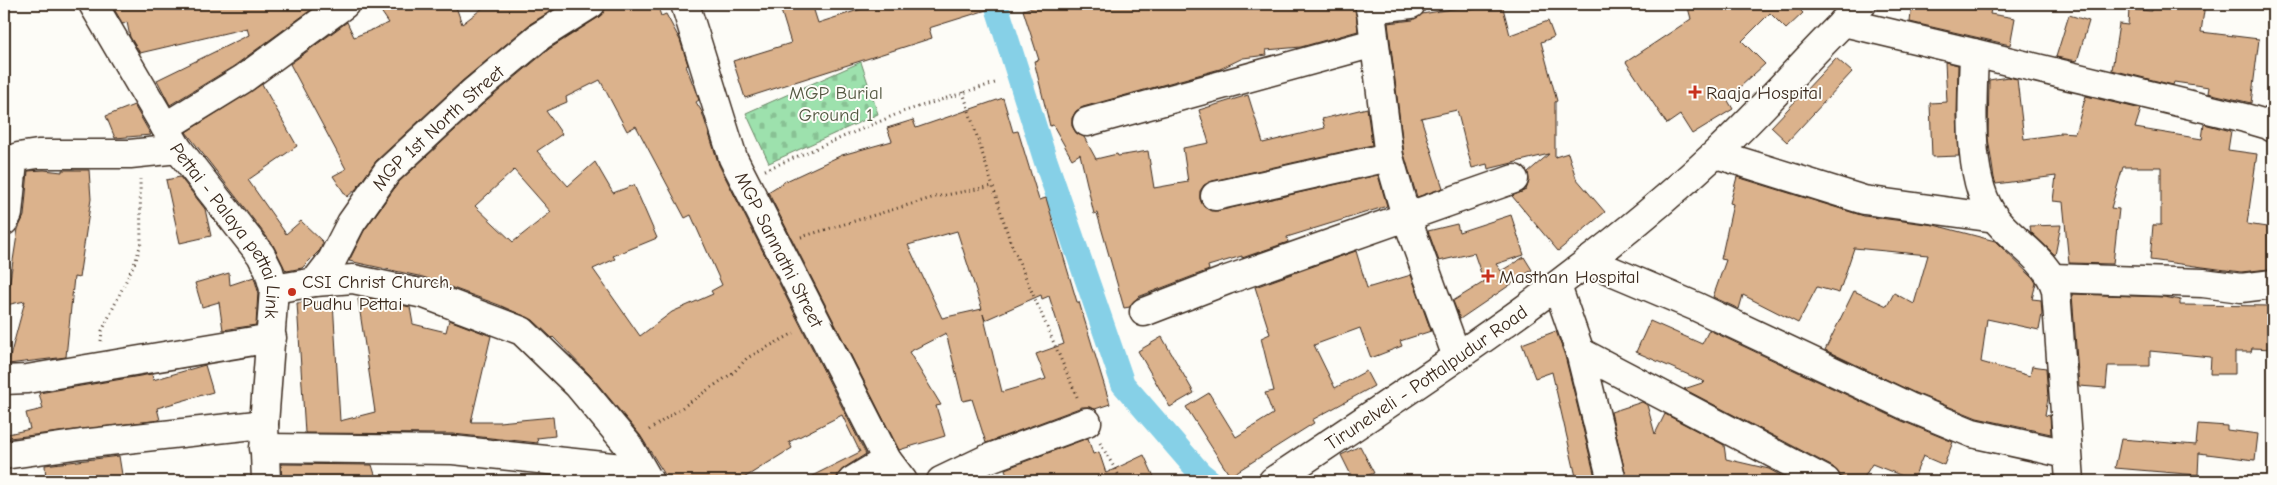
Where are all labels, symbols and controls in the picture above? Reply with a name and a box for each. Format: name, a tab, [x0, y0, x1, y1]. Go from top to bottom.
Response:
street label: MGP 1st North Street	[368, 61, 509, 195]
park label: MGP Burial Ground 1	[789, 82, 883, 126]
place label: Raaja Hospital	[1706, 82, 1822, 104]
marker: Raaja Hospital	[1688, 85, 1702, 99]
street label: Pettai - Palaya pettai Link	[165, 139, 284, 320]
street label: MGP Sannathi Street	[730, 169, 828, 332]
place label: Masthan Hospital	[1499, 266, 1640, 288]
marker: Masthan Hospital	[1481, 269, 1495, 283]
place label: CSI Christ Church, Pudhu Pettai	[302, 271, 452, 315]
marker: CSI Christ Church, Pudhu Pettai	[286, 286, 298, 298]
street label: Tirunelveli - Pottalpudur Road	[1321, 301, 1532, 455]

